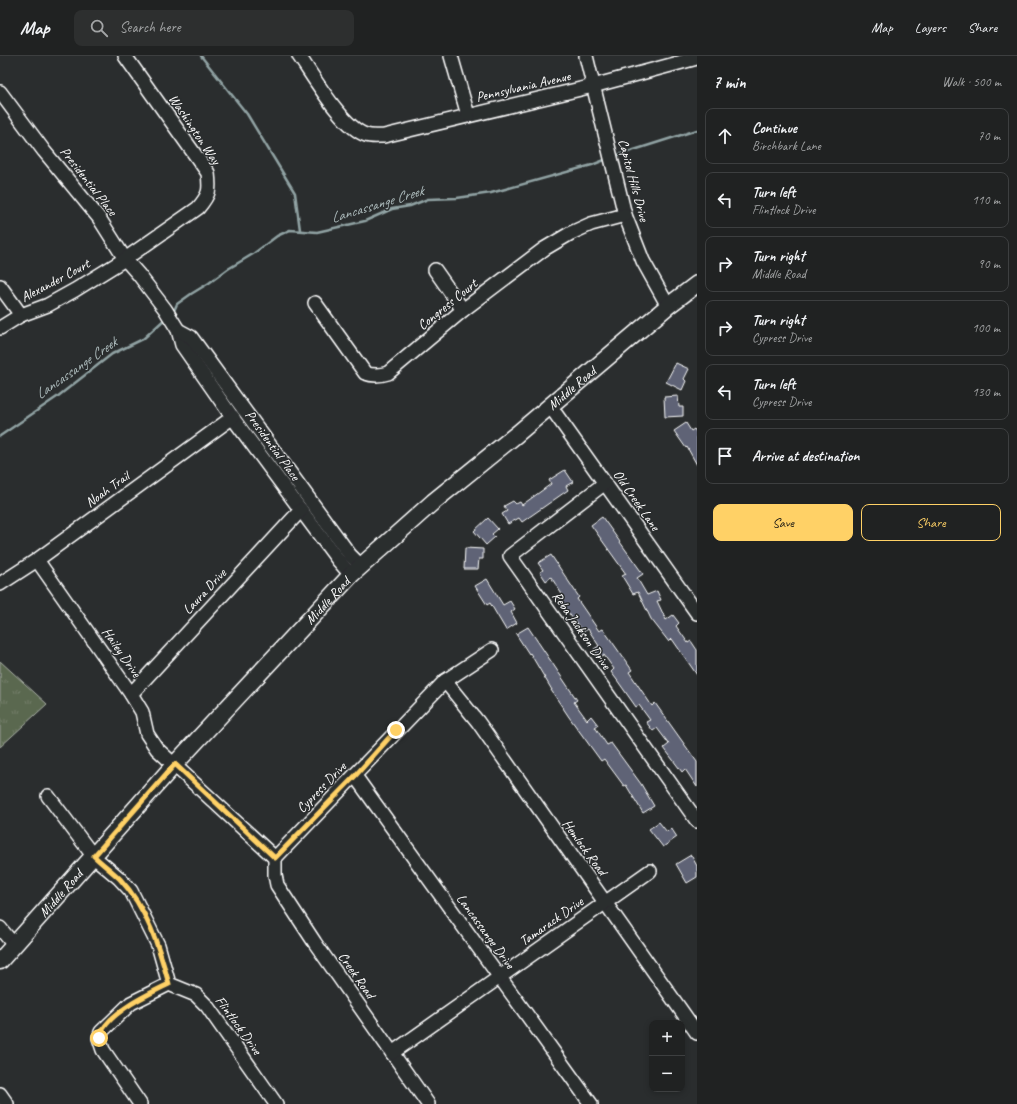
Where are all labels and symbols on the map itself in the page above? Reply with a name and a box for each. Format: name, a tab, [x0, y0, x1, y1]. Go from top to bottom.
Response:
street label: Pennsylvania Avenue	[474, 67, 573, 106]
street label: Washington Way	[165, 91, 225, 169]
street label: Capitol Hills Drive	[614, 137, 653, 225]
street label: Presidential Place	[56, 144, 122, 220]
water label: Lancassange Creek	[329, 181, 428, 228]
street label: Alexander Court	[18, 255, 94, 306]
street label: Congress Court	[414, 274, 482, 334]
water label: Lancassange Creek	[32, 332, 123, 404]
street label: Middle Road	[544, 361, 601, 414]
street label: Presidential Place	[241, 407, 305, 485]
street label: Noah Trail	[82, 466, 135, 511]
street label: Old Creek Lane	[609, 467, 665, 535]
street label: Laura Drive	[179, 564, 231, 618]
street label: Middle Road	[302, 572, 355, 628]
street label: Reba Jackson Drive	[548, 588, 616, 674]
street label: Hailey Drive	[98, 624, 146, 682]
route end	[387, 721, 405, 739]
street label: Cypress Drive	[293, 757, 351, 816]
street label: Hemlock Road	[559, 816, 612, 881]
street label: Middle Road	[35, 864, 88, 921]
street label: Lancassange Drive	[453, 891, 519, 973]
street label: Tamarack Drive	[516, 892, 588, 950]
street label: Creek Road	[334, 949, 380, 1004]
street label: Flintlock Drive	[212, 993, 266, 1059]
route start	[90, 1029, 108, 1047]

